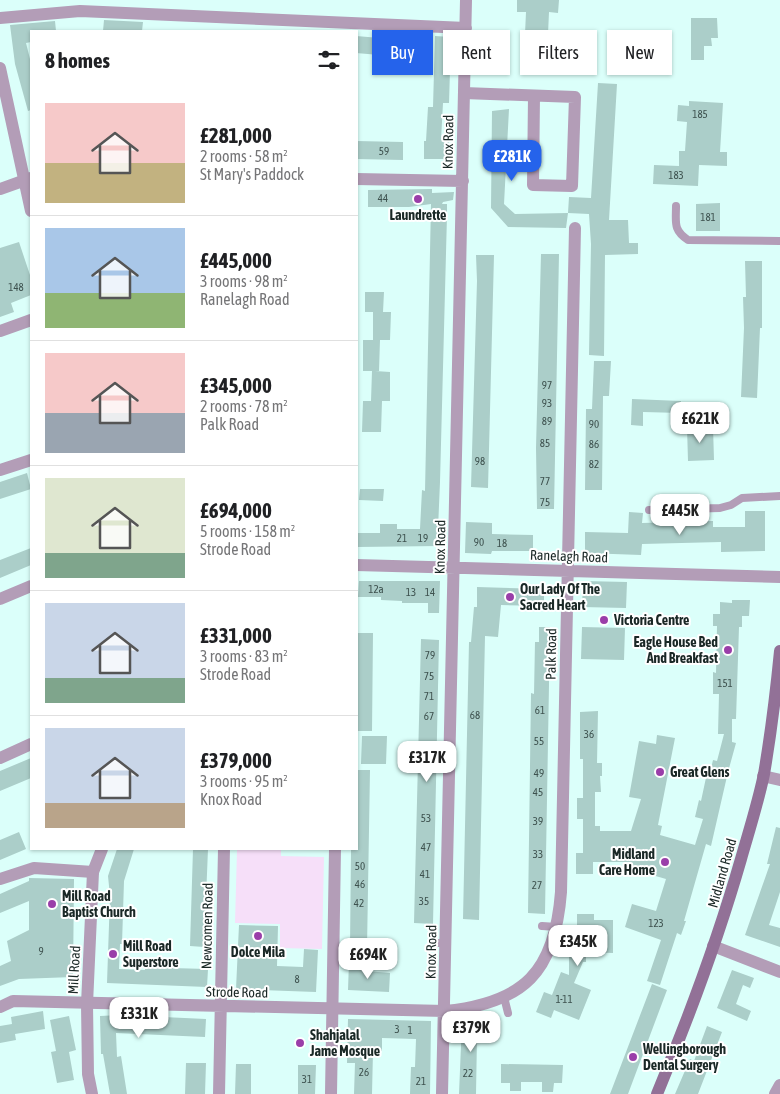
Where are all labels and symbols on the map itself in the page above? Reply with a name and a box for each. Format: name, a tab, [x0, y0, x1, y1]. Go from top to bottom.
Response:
house number: 185	[692, 108, 708, 120]
street label: Knox Road	[440, 115, 456, 169]
pin: £281K	[477, 140, 547, 182]
house number: 59	[379, 145, 389, 157]
house number: 183	[668, 169, 684, 181]
house number: 44	[378, 192, 388, 204]
marker: Laundrette	[412, 193, 424, 205]
place label: Laundrette	[390, 207, 446, 223]
house number: 181	[700, 211, 716, 223]
house number: 148	[8, 281, 24, 293]
house number: 97	[542, 379, 552, 391]
house number: 93	[542, 397, 552, 409]
pin: £621K	[665, 402, 735, 444]
house number: 89	[542, 415, 552, 427]
house number: 90	[589, 418, 599, 430]
house number: 85	[540, 437, 550, 449]
house number: 86	[589, 438, 599, 450]
house number: 98	[475, 455, 485, 467]
house number: 82	[589, 458, 599, 470]
house number: 77	[540, 475, 550, 487]
pin: £445K	[645, 494, 715, 536]
house number: 75	[540, 496, 550, 508]
street label: Knox Road	[432, 520, 448, 574]
house number: 21	[397, 532, 407, 544]
house number: 19	[418, 532, 428, 544]
house number: 90	[474, 536, 484, 548]
house number: 18	[497, 537, 507, 549]
street label: Ranelagh Road	[530, 547, 608, 565]
place label: Our Lady Of The Sacred Heart	[520, 581, 600, 613]
house number: 12a	[368, 583, 384, 595]
house number: 13	[406, 586, 416, 598]
house number: 14	[425, 586, 435, 598]
marker: Our Lady Of The Sacred Heart	[504, 591, 516, 603]
place label: Victoria Centre	[613, 612, 689, 628]
marker: Victoria Centre	[598, 614, 610, 626]
street label: Palk Road	[543, 628, 559, 680]
place label: Eagle House Bed And Breakfast	[633, 634, 718, 666]
marker: Eagle House Bed And Breakfast	[722, 644, 734, 656]
house number: 79	[425, 649, 435, 661]
house number: 75	[424, 670, 434, 682]
house number: 151	[717, 677, 733, 689]
house number: 71	[424, 690, 434, 702]
house number: 61	[535, 704, 545, 716]
house number: 68	[470, 709, 480, 721]
house number: 67	[424, 710, 434, 722]
house number: 36	[584, 728, 594, 740]
house number: 55	[534, 735, 544, 747]
pin: £317K	[392, 740, 462, 783]
place label: Great Glens	[670, 764, 730, 780]
marker: Great Glens	[654, 766, 666, 778]
house number: 49	[534, 767, 544, 779]
house number: 45	[533, 786, 543, 798]
house number: 53	[421, 812, 431, 824]
house number: 39	[533, 815, 543, 827]
street label: Midland Road	[704, 836, 740, 910]
house number: 47	[421, 841, 431, 853]
place label: Midland Care Home	[599, 846, 655, 878]
house number: 33	[533, 848, 543, 860]
marker: Midland Care Home	[659, 856, 671, 868]
house number: 50	[355, 860, 365, 872]
house number: 41	[420, 868, 430, 880]
house number: 46	[355, 878, 365, 890]
house number: 27	[532, 879, 542, 891]
street label: Newcomen Road	[198, 883, 216, 969]
place label: Mill Road Baptist Church	[62, 888, 136, 920]
house number: 35	[419, 895, 429, 907]
house number: 42	[354, 897, 364, 909]
marker: Mill Road Baptist Church	[46, 898, 58, 910]
house number: 123	[648, 917, 664, 929]
pin: £345K	[543, 924, 613, 967]
street label: Knox Road	[423, 925, 439, 979]
marker: Dolce Mila	[252, 930, 264, 942]
place label: Mill Road Superstore	[123, 938, 179, 970]
pin: £694K	[333, 938, 403, 980]
place label: Dolce Mila	[231, 944, 286, 960]
house number: 9	[38, 945, 44, 957]
street label: Mill Road	[65, 945, 83, 995]
marker: Mill Road Superstore	[107, 948, 119, 960]
house number: 8	[294, 973, 300, 985]
street label: Strode Road	[206, 983, 268, 1001]
house number: 1-11	[555, 993, 573, 1005]
pin: £331K	[104, 996, 174, 1039]
pin: £379K	[436, 1010, 506, 1053]
house number: 3	[394, 1023, 400, 1035]
house number: 1	[407, 1024, 413, 1036]
place label: Shahjalal Jame Mosque	[309, 1027, 380, 1059]
marker: Shahjalal Jame Mosque	[294, 1037, 306, 1049]
place label: Wellingborough Dental Surgery	[642, 1041, 726, 1073]
marker: Wellingborough Dental Surgery	[627, 1051, 639, 1063]
house number: 26	[359, 1066, 369, 1078]
house number: 22	[463, 1067, 473, 1079]
house number: 31	[302, 1073, 312, 1085]
house number: 21	[416, 1075, 426, 1087]

